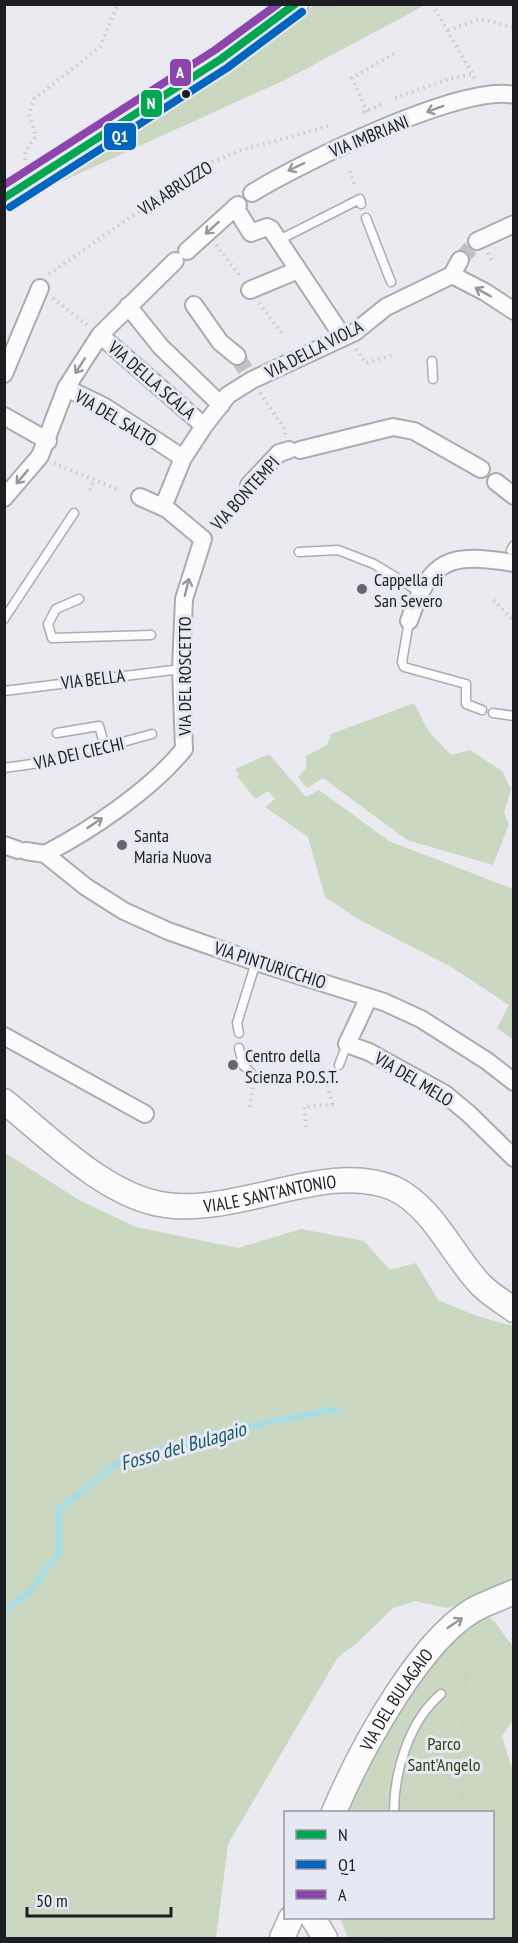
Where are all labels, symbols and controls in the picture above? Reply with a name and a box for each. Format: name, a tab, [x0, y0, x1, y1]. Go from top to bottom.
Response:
line badge: A	[169, 58, 192, 87]
text: A	[175, 62, 185, 82]
unlabelled marker	[180, 88, 192, 100]
line badge: N	[140, 89, 163, 118]
text: N	[147, 93, 155, 113]
one-way arrow	[426, 105, 445, 116]
street label: VIA IMBRIANI	[325, 110, 412, 163]
line badge: Q1	[103, 122, 137, 151]
text: Q1	[112, 126, 128, 146]
street label: VIA ABRUZZO	[133, 155, 217, 221]
one-way arrow	[287, 162, 305, 174]
one-way arrow	[205, 221, 220, 235]
one-way arrow	[475, 285, 492, 297]
street label: VIA DELLA VIOLA	[261, 314, 367, 384]
street label: VIA DELLA SCALA	[103, 335, 201, 425]
one-way arrow	[73, 357, 85, 374]
street label: VIA DEL SALTO	[70, 384, 161, 451]
street label: VIA BONTEMPI	[205, 451, 284, 536]
one-way arrow	[16, 469, 29, 485]
place label: Cappella di San Severo	[374, 568, 443, 612]
one-way arrow	[182, 578, 194, 597]
marker: Cappella di San Severo	[355, 582, 369, 596]
street label: VIA DEL ROSCETTO	[173, 616, 196, 737]
street label: VIA BELLA	[59, 664, 127, 694]
street label: VIA DEI CIECHI	[31, 731, 126, 775]
one-way arrow	[86, 817, 103, 830]
place label: Santa Maria Nuova	[134, 824, 212, 868]
marker: Santa Maria Nuova	[115, 838, 129, 852]
street label: VIA PINTURICCHIO	[210, 936, 329, 994]
place label: Centro della Scienza P.O.S.T.	[245, 1044, 338, 1088]
street label: VIA DEL MELO	[370, 1046, 458, 1111]
marker: Centro della Scienza P.O.S.T.	[226, 1058, 240, 1072]
street label: VIALE SANT'ANTONIO	[201, 1169, 337, 1217]
water label: Fosso del Bulagaio	[117, 1415, 250, 1476]
one-way arrow	[446, 1617, 463, 1629]
street label: VIA DEL BULAGAIO	[354, 1643, 438, 1755]
park label: Parco Sant'Angelo	[408, 1732, 481, 1776]
legend	[284, 1811, 494, 1919]
text: N	[338, 1823, 348, 1846]
text: Q1	[338, 1853, 356, 1876]
scale bar	[27, 1880, 171, 1918]
text: A	[338, 1883, 347, 1906]
text: 50 m	[36, 1889, 68, 1912]

